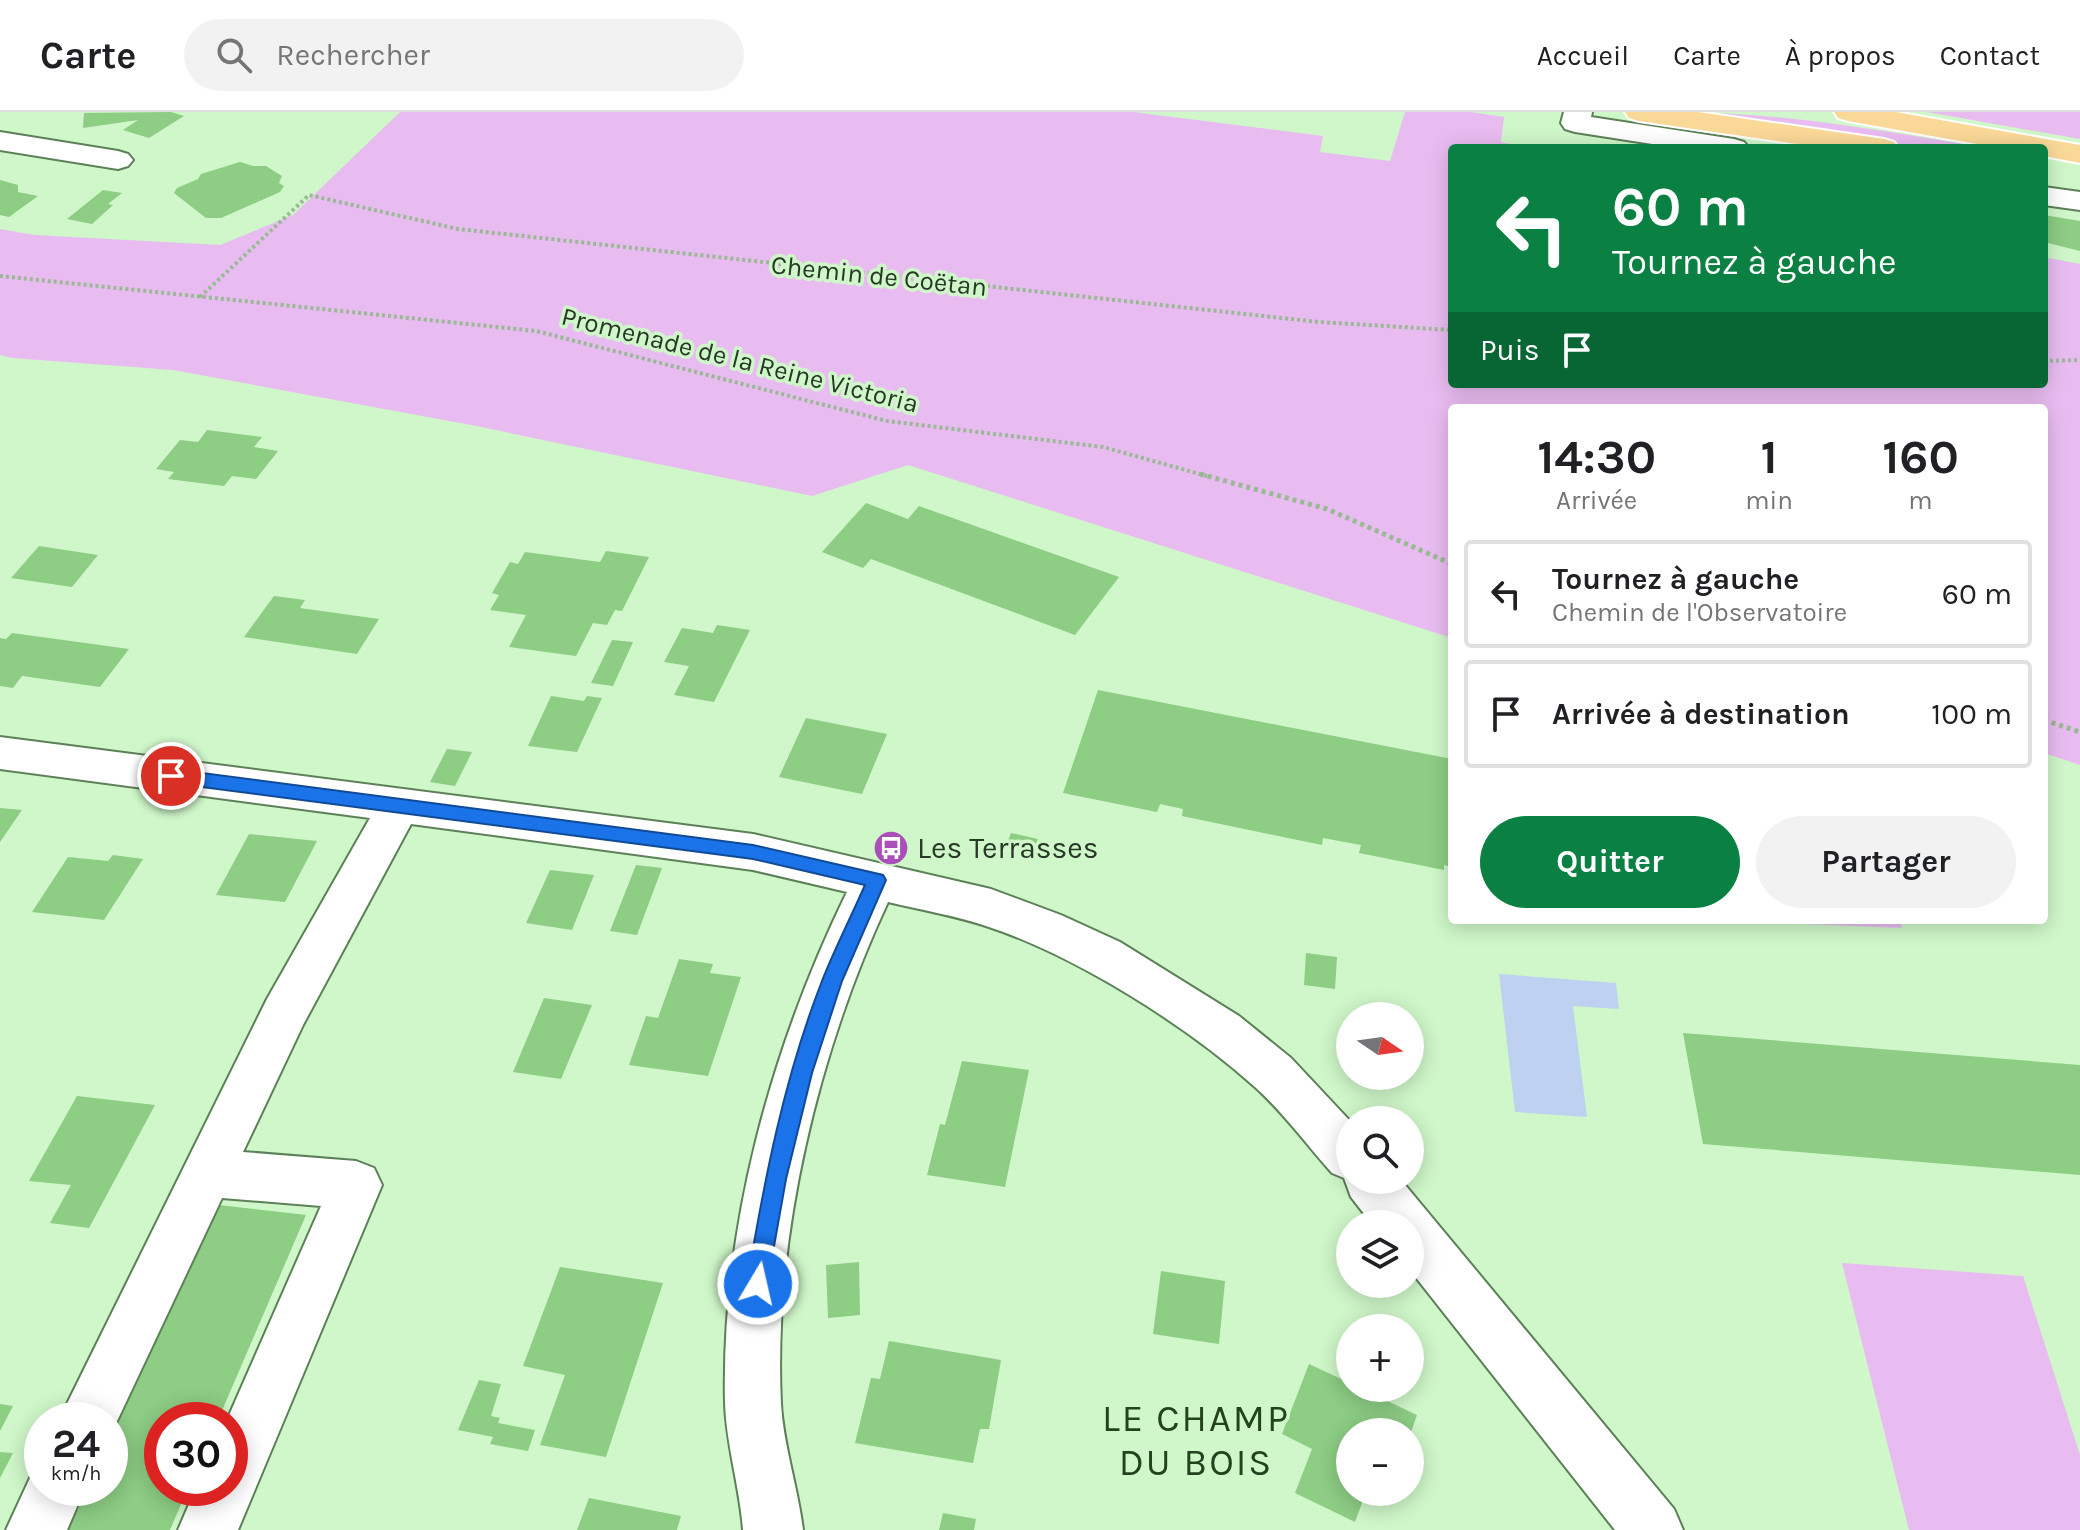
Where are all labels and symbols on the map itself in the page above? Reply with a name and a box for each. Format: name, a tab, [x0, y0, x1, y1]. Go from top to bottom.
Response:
street label: Chemin de Coëtan	[769, 249, 989, 303]
street label: Promenade de la Reine Victoria	[558, 301, 922, 419]
pin	[137, 742, 205, 810]
bus stop icon: Les Terrasses	[872, 829, 910, 867]
place label: Les Terrasses	[917, 830, 1098, 866]
north arrow	[1336, 1002, 1424, 1090]
position arrow	[716, 1242, 800, 1326]
district label: LE CHAMP DU BOIS	[1102, 1396, 1290, 1485]
speed limit sign: 30	[144, 1402, 248, 1506]

